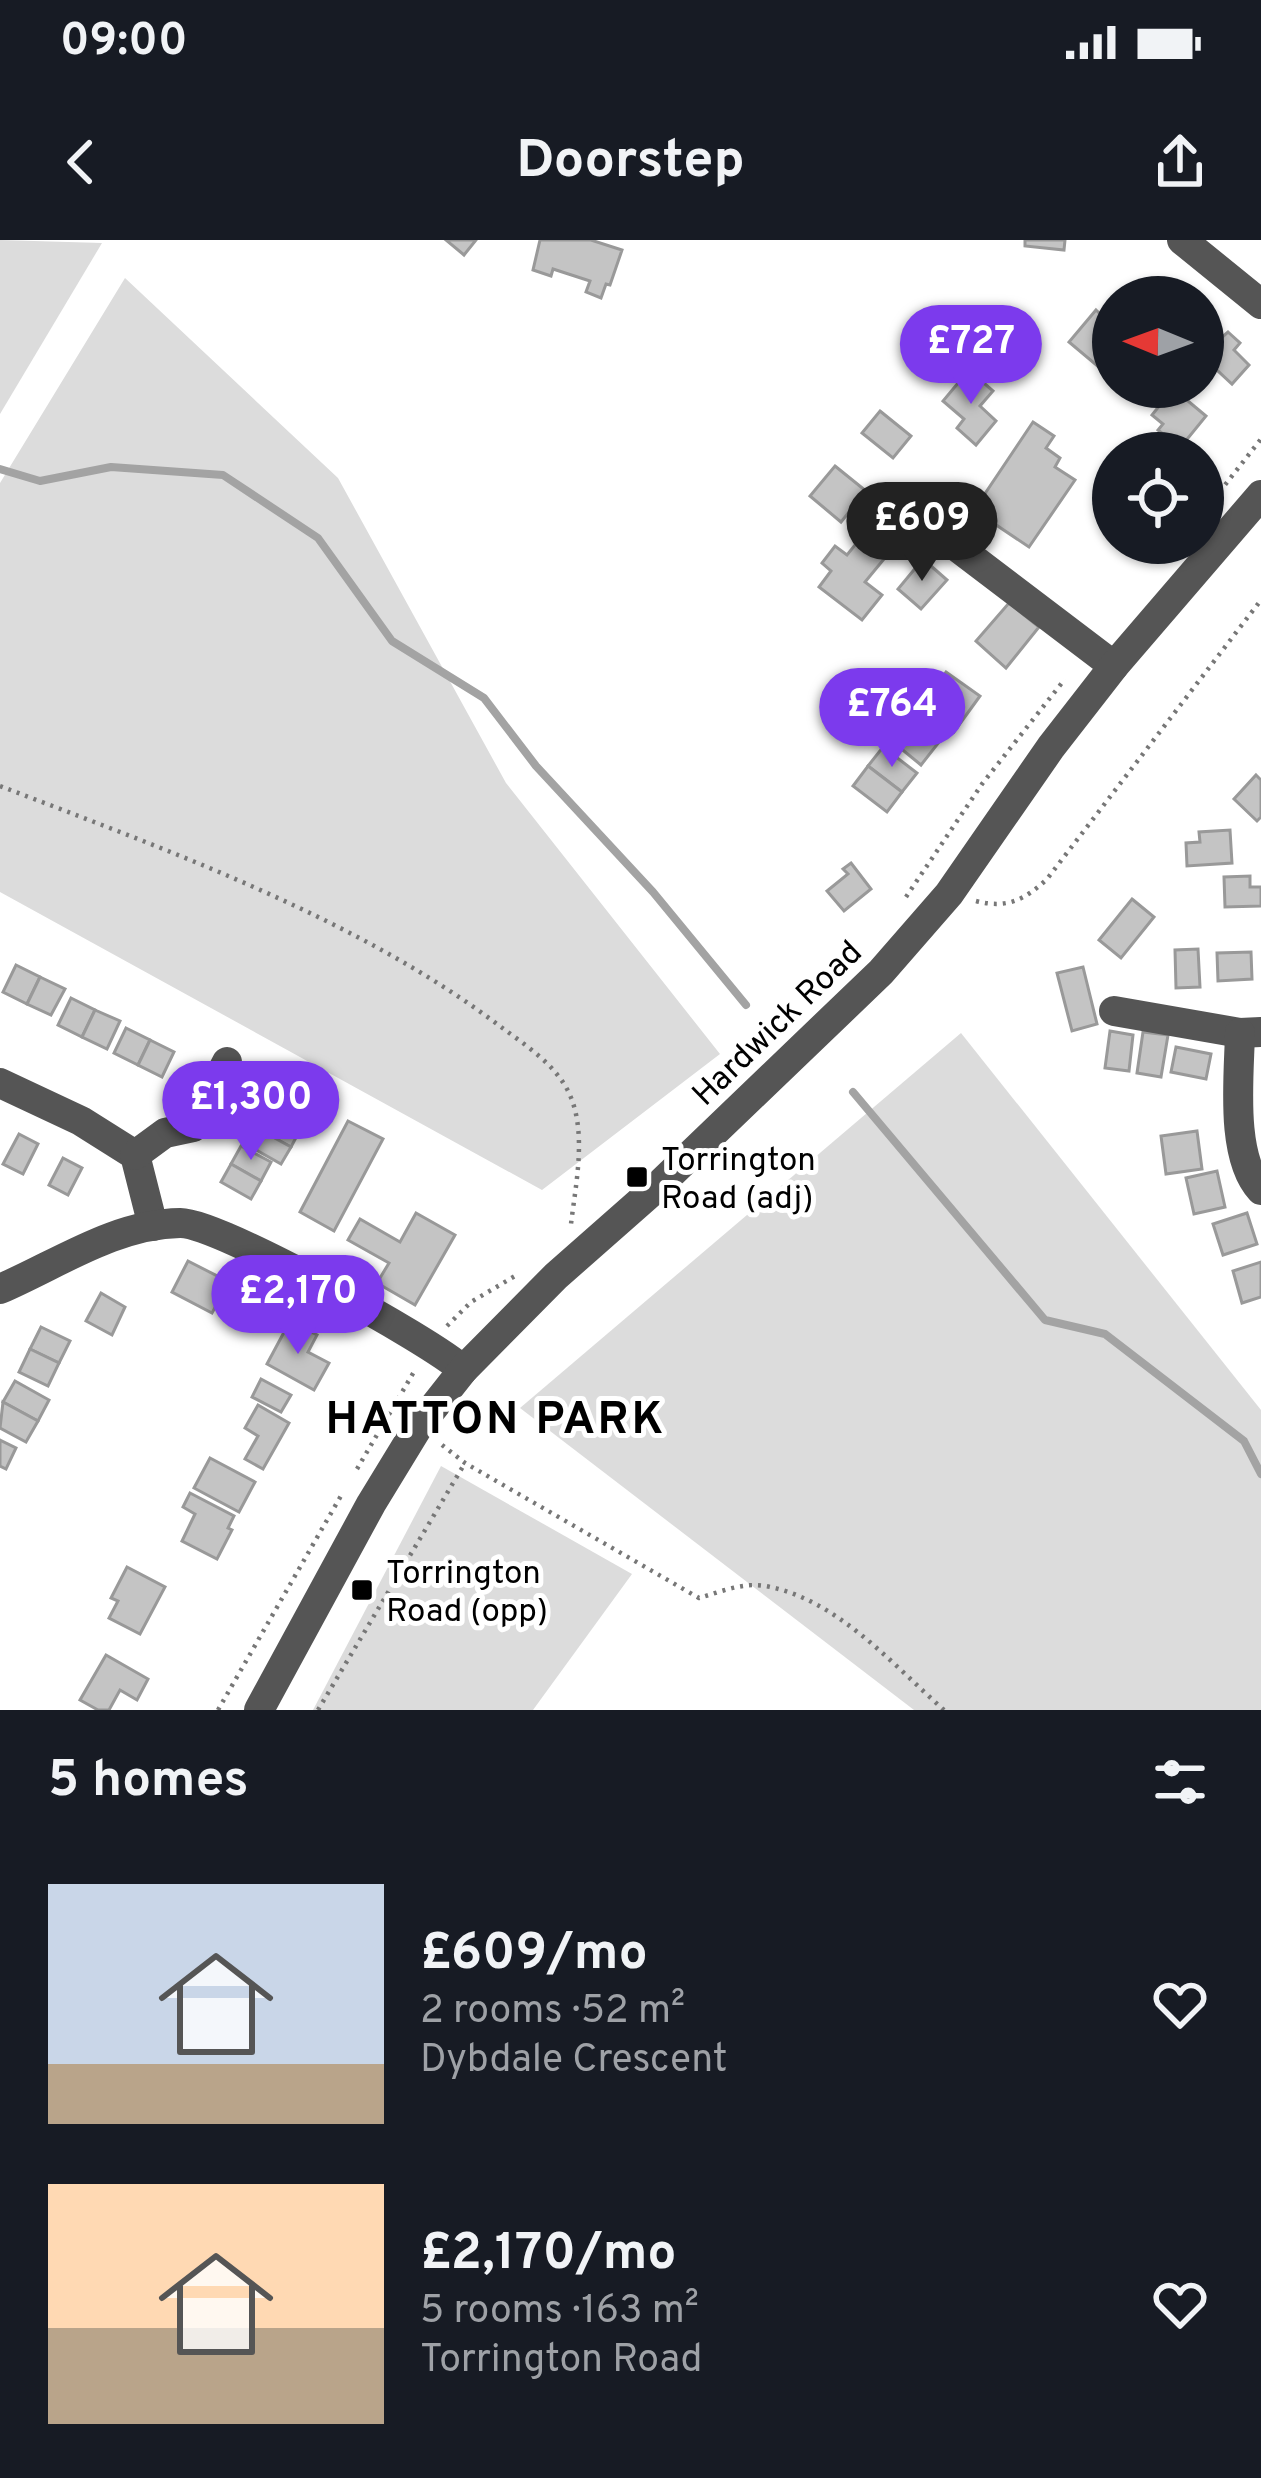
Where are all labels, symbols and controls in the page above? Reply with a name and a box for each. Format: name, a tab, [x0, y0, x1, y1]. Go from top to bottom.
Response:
text: 09:00	[60, 14, 188, 71]
text: Doorstep	[516, 128, 745, 197]
icon: back	[48, 129, 114, 195]
icon: share	[1147, 129, 1213, 195]
north arrow	[1092, 276, 1224, 408]
map controls	[1092, 276, 1224, 564]
pin: £727	[900, 305, 1042, 407]
text: £727	[927, 319, 1015, 368]
button: locate	[1092, 432, 1224, 564]
pin: £609	[851, 482, 993, 584]
text: £609	[873, 496, 971, 545]
pin: £764	[821, 668, 963, 770]
text: £764	[846, 682, 938, 731]
street label: Hardwick Road	[685, 933, 873, 1117]
pin: £1,300	[153, 1061, 349, 1163]
text: £1,300	[189, 1075, 313, 1124]
place label: Torrington Road (adj)	[661, 1141, 816, 1221]
marker: Torrington Road (adj)	[624, 1164, 650, 1190]
pin: £2,170	[200, 1255, 396, 1357]
text: £2,170	[238, 1269, 358, 1318]
district label: HATTON PARK	[326, 1393, 666, 1450]
place label: Torrington Road (opp)	[386, 1554, 548, 1634]
marker: Torrington Road (opp)	[349, 1577, 375, 1603]
icon: filters	[1147, 1749, 1213, 1815]
text: 5 homes	[48, 1750, 249, 1815]
text: £609/mo	[420, 1923, 648, 1988]
icon: home	[144, 1932, 288, 2076]
icon: heart	[1147, 1971, 1213, 2037]
text: 2 rooms · 52 m²	[420, 1988, 685, 2037]
text: Dybdale Crescent	[420, 2037, 727, 2086]
text: £2,170/mo	[420, 2223, 677, 2288]
icon: home	[144, 2232, 288, 2376]
icon: heart	[1147, 2271, 1213, 2337]
text: 5 rooms · 163 m²	[420, 2288, 699, 2337]
text: Torrington Road	[420, 2337, 702, 2386]

